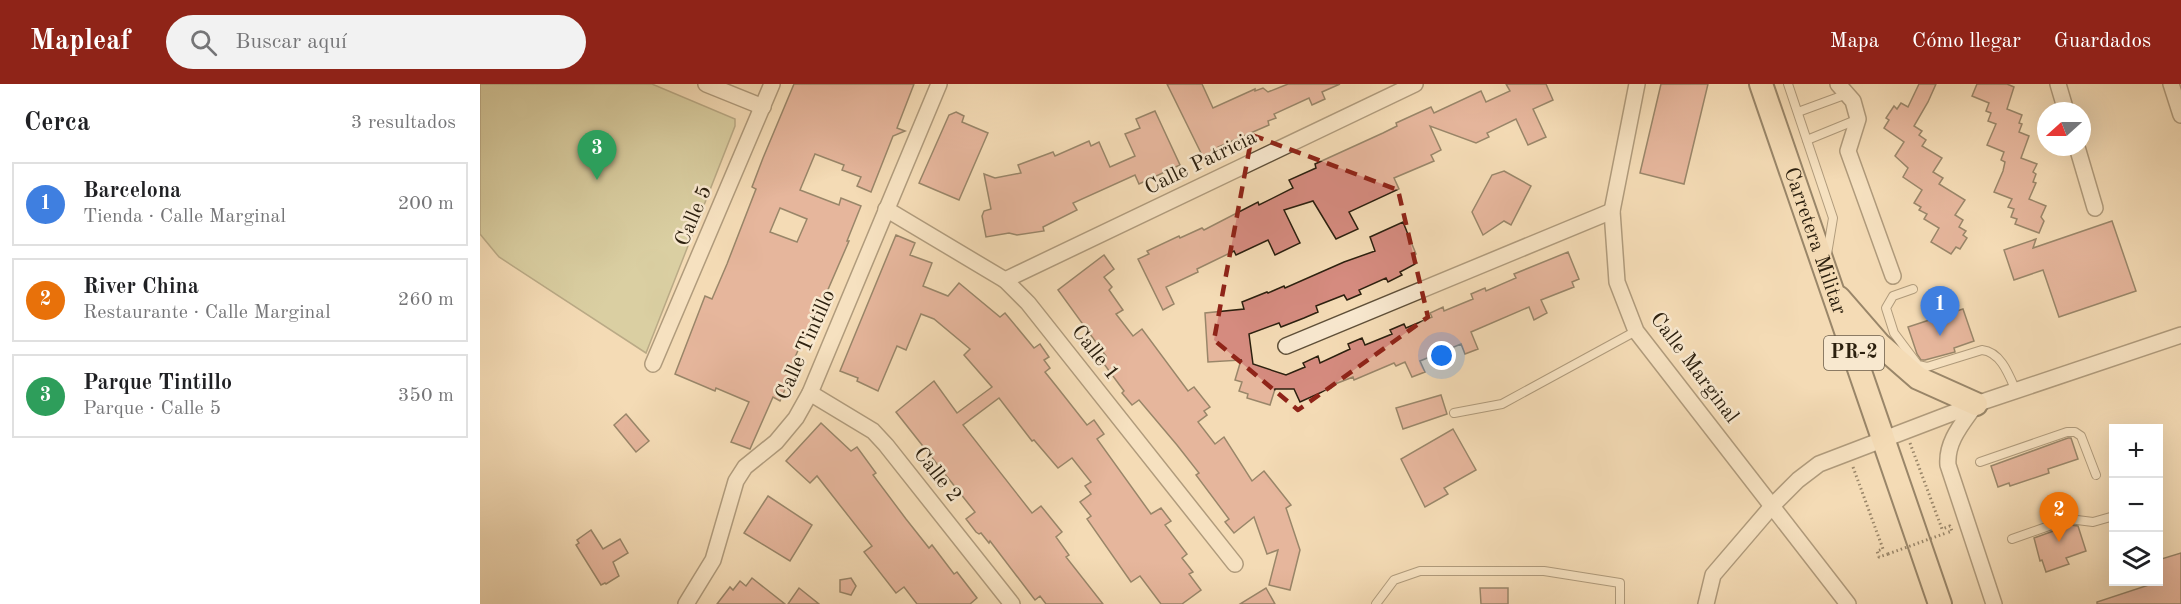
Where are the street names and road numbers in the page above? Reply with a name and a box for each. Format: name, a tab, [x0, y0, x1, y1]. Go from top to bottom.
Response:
street label: Calle Patricia	[1142, 127, 1260, 199]
street label: Carretera Militar	[1780, 165, 1850, 318]
street label: Calle 5	[672, 183, 716, 249]
street label: Calle Tintillo	[772, 287, 840, 403]
street label: Calle Marginal	[1646, 309, 1742, 427]
street label: Calle 1	[1067, 322, 1123, 384]
road number: PR-2	[1824, 336, 1884, 370]
street label: Calle 2	[909, 444, 965, 506]

